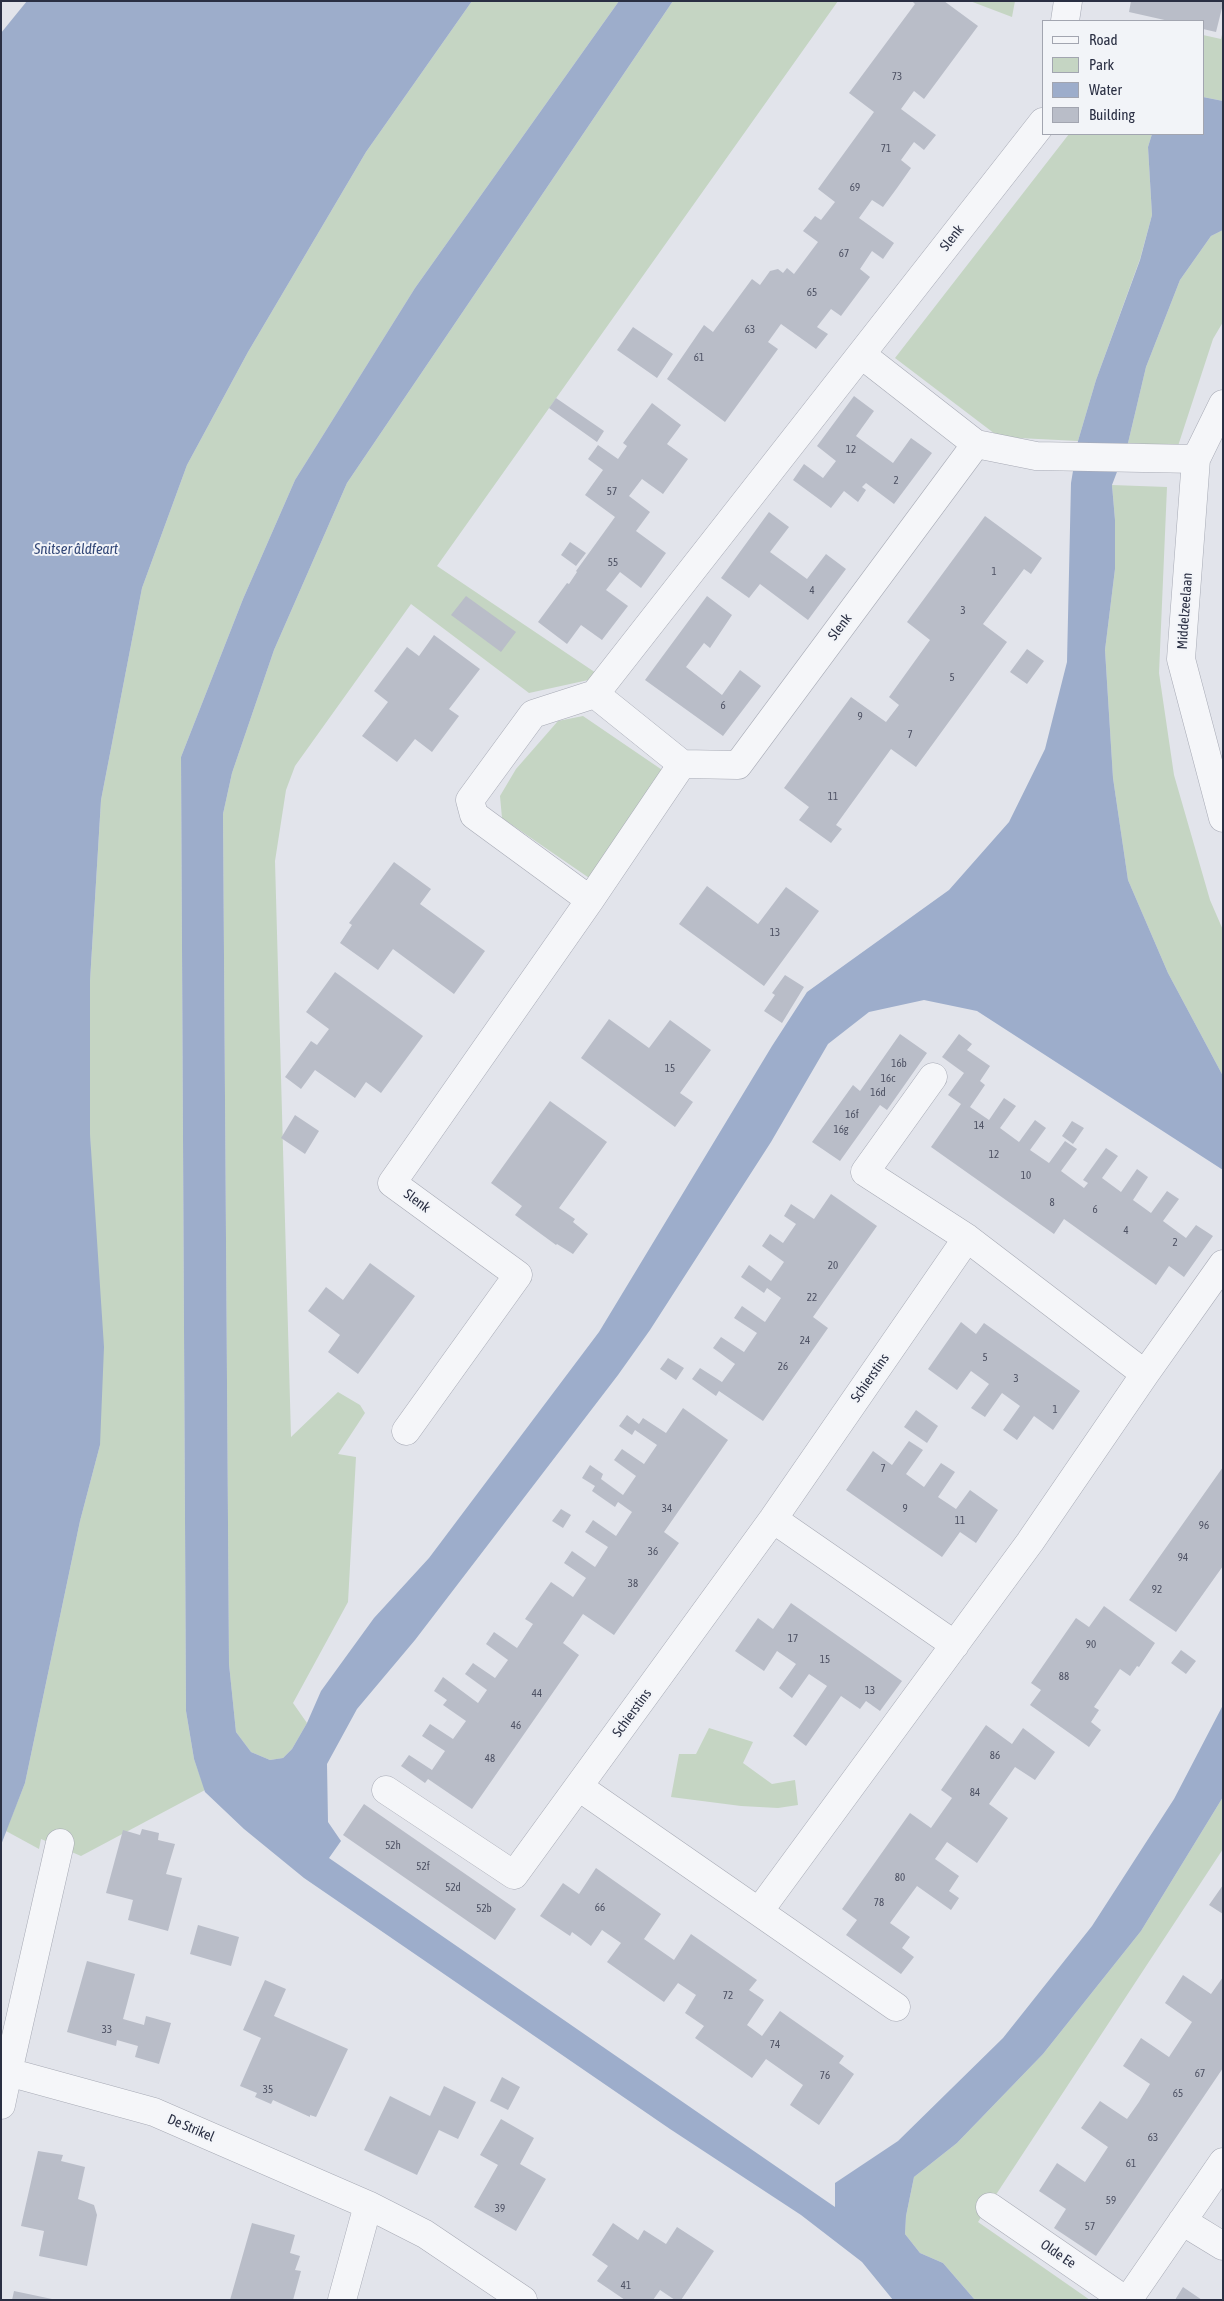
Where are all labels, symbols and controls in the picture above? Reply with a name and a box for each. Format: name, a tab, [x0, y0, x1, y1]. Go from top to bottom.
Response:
legend	[1042, 20, 1204, 135]
text: Road	[1089, 31, 1118, 48]
text: Park	[1089, 56, 1114, 73]
house number: 73	[892, 70, 902, 84]
text: Water	[1089, 81, 1122, 98]
text: Building	[1089, 106, 1135, 123]
house number: 71	[881, 142, 891, 156]
house number: 69	[850, 181, 860, 195]
street label: Slenk	[937, 221, 967, 255]
house number: 67	[839, 247, 849, 261]
house number: 65	[807, 286, 817, 300]
house number: 63	[745, 323, 755, 337]
house number: 61	[694, 351, 704, 365]
house number: 12	[846, 443, 856, 457]
house number: 2	[893, 474, 899, 488]
house number: 57	[607, 485, 617, 499]
water label: Snitser âldfeart	[34, 540, 118, 558]
house number: 55	[608, 556, 618, 570]
house number: 1	[991, 565, 997, 579]
street label: Middelzeelaan	[1174, 572, 1196, 650]
house number: 4	[809, 584, 815, 598]
house number: 3	[960, 604, 966, 618]
street label: Slenk	[825, 610, 855, 644]
house number: 5	[949, 671, 955, 685]
house number: 6	[720, 699, 726, 713]
house number: 9	[857, 710, 863, 724]
house number: 7	[907, 728, 913, 742]
house number: 11	[828, 790, 838, 804]
house number: 13	[770, 926, 780, 940]
house number: 16b	[891, 1057, 907, 1071]
house number: 15	[665, 1062, 675, 1076]
house number: 16c	[881, 1072, 895, 1086]
house number: 16d	[870, 1086, 886, 1100]
house number: 16f	[845, 1108, 859, 1122]
house number: 14	[974, 1119, 984, 1133]
house number: 16g	[833, 1123, 849, 1137]
house number: 12	[989, 1148, 999, 1162]
house number: 10	[1021, 1169, 1031, 1183]
street label: Slenk	[400, 1186, 434, 1216]
house number: 8	[1049, 1196, 1055, 1210]
house number: 6	[1092, 1203, 1098, 1217]
house number: 4	[1123, 1224, 1129, 1238]
house number: 2	[1172, 1236, 1178, 1250]
house number: 20	[828, 1259, 838, 1273]
house number: 22	[807, 1291, 817, 1305]
house number: 24	[800, 1334, 810, 1348]
street label: Schierstins	[847, 1350, 893, 1406]
house number: 5	[982, 1351, 988, 1365]
house number: 26	[778, 1360, 788, 1374]
house number: 3	[1013, 1372, 1019, 1386]
house number: 1	[1052, 1403, 1058, 1417]
house number: 7	[880, 1462, 886, 1476]
house number: 34	[662, 1502, 672, 1516]
house number: 9	[902, 1502, 908, 1516]
house number: 11	[955, 1514, 965, 1528]
house number: 96	[1199, 1519, 1209, 1533]
house number: 36	[648, 1545, 658, 1559]
house number: 94	[1178, 1551, 1188, 1565]
house number: 38	[628, 1577, 638, 1591]
house number: 92	[1152, 1583, 1162, 1597]
house number: 17	[788, 1632, 798, 1646]
house number: 90	[1086, 1638, 1096, 1652]
house number: 15	[820, 1653, 830, 1667]
house number: 88	[1059, 1670, 1069, 1684]
house number: 13	[865, 1684, 875, 1698]
street label: Schierstins	[609, 1686, 655, 1740]
house number: 44	[532, 1687, 542, 1701]
house number: 46	[511, 1719, 521, 1733]
house number: 86	[990, 1749, 1000, 1763]
house number: 48	[485, 1752, 495, 1766]
house number: 84	[970, 1786, 980, 1800]
house number: 52h	[385, 1839, 401, 1853]
house number: 52f	[416, 1860, 430, 1874]
house number: 80	[895, 1871, 905, 1885]
house number: 52d	[445, 1881, 461, 1895]
house number: 78	[874, 1896, 884, 1910]
house number: 66	[595, 1901, 605, 1915]
house number: 52b	[476, 1902, 492, 1916]
house number: 72	[723, 1989, 733, 2003]
house number: 33	[102, 2023, 112, 2037]
house number: 74	[770, 2038, 780, 2052]
house number: 67	[1195, 2067, 1205, 2081]
house number: 76	[820, 2069, 830, 2083]
house number: 35	[263, 2083, 273, 2097]
house number: 65	[1173, 2087, 1183, 2101]
street label: De Strikel	[165, 2111, 217, 2145]
house number: 63	[1148, 2131, 1158, 2145]
house number: 61	[1126, 2157, 1136, 2171]
house number: 59	[1106, 2194, 1116, 2208]
house number: 39	[495, 2202, 505, 2216]
house number: 57	[1085, 2220, 1095, 2234]
street label: Olde Ee	[1037, 2236, 1079, 2272]
house number: 41	[621, 2279, 631, 2293]

